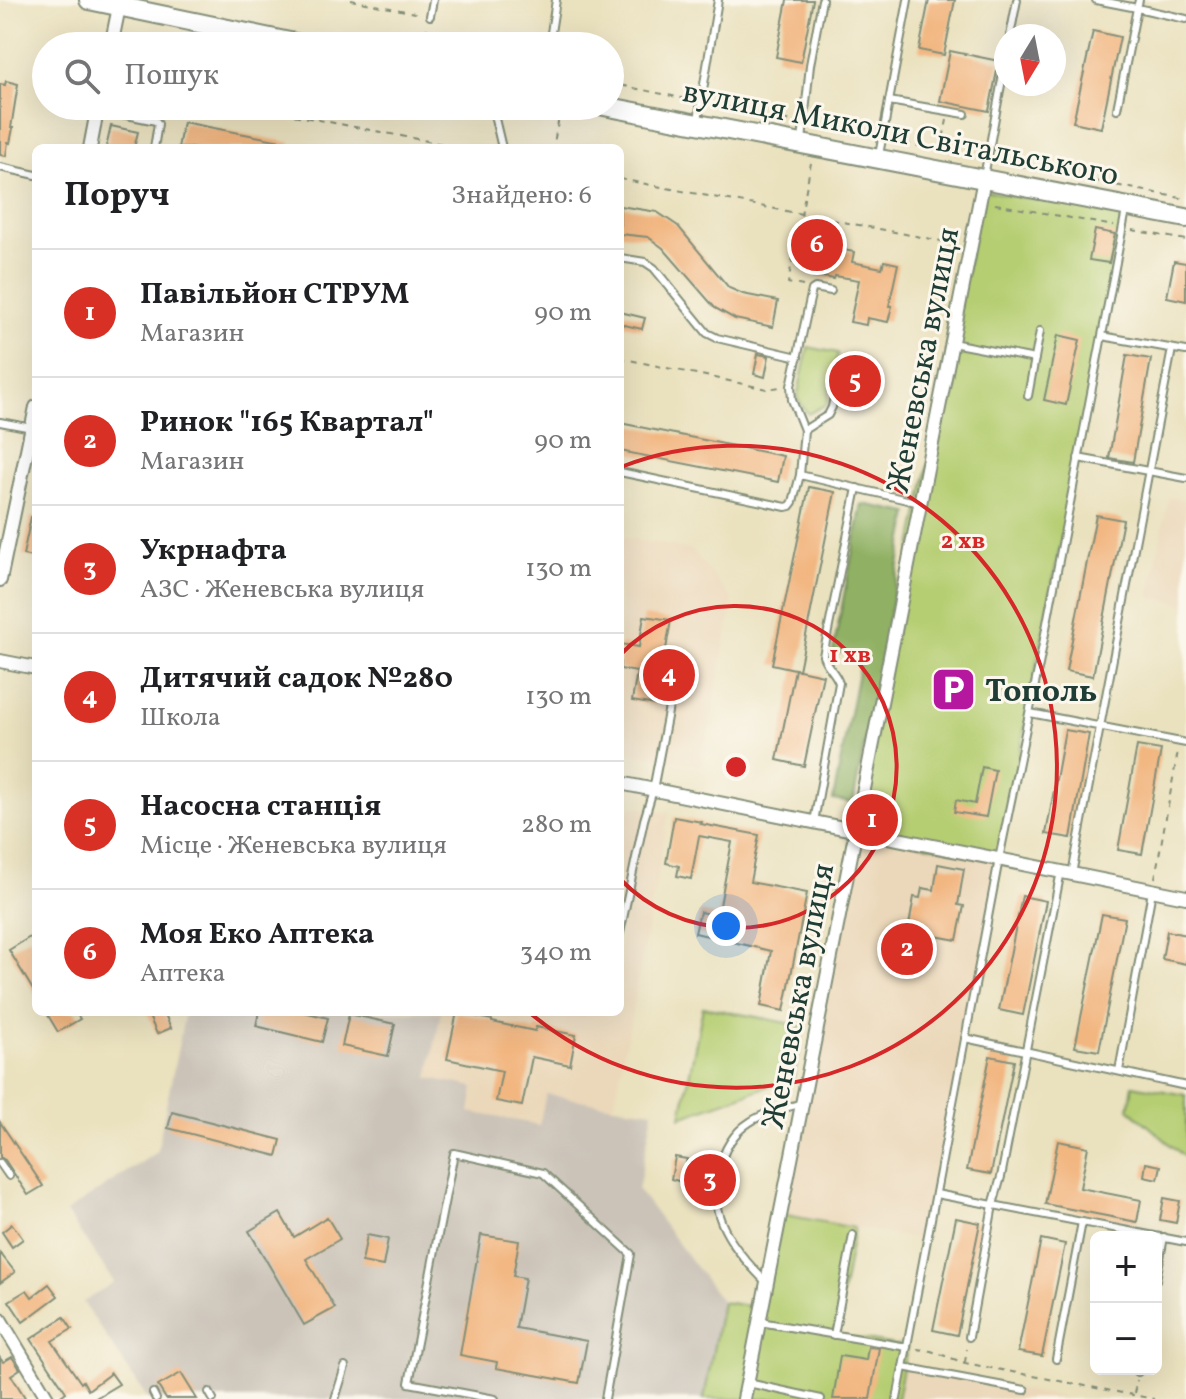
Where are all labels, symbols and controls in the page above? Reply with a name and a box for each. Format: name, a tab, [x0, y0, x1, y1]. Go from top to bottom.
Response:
north arrow	[994, 24, 1066, 96]
search box	[32, 32, 624, 120]
icon: search	[60, 54, 104, 98]
text: Пошук	[124, 55, 219, 97]
street label: вулиця Миколи Світальського	[679, 71, 1122, 199]
text: Поруч	[64, 173, 170, 220]
text: Знайдено: 6	[451, 178, 592, 214]
pin: 6	[791, 215, 843, 275]
street label: Женевська вулиця	[878, 224, 972, 497]
text: Павільйон СТРУМ	[140, 274, 409, 316]
text: 1	[85, 295, 95, 331]
text: 90 m	[534, 295, 592, 331]
text: Магазин	[140, 316, 244, 352]
pin: 5	[829, 351, 881, 411]
text: Ринок "165 Квартал"	[140, 402, 434, 444]
text: 2	[83, 423, 97, 459]
text: 90 m	[534, 423, 592, 459]
text: Магазин	[140, 444, 244, 480]
text: 2 хв	[941, 525, 985, 559]
text: Укрнафта	[140, 530, 287, 572]
text: 3	[83, 551, 97, 587]
text: 130 m	[525, 551, 592, 587]
text: АЗС · Женевська вулиця	[140, 572, 424, 608]
text: 1 хв	[829, 639, 871, 673]
pin: 4	[643, 645, 695, 705]
text: Дитячий садок №280	[140, 658, 453, 700]
parking icon: Тополь	[930, 666, 978, 714]
place label: Тополь	[985, 671, 1097, 715]
text: 4	[82, 679, 98, 715]
text: 130 m	[525, 679, 592, 715]
text: Школа	[140, 700, 221, 736]
centre of rings	[722, 753, 750, 781]
text: Насосна станція	[140, 786, 381, 828]
pin: 1	[846, 790, 898, 850]
text: 5	[84, 807, 96, 843]
text: 280 m	[521, 807, 592, 843]
text: Місце · Женевська вулиця	[140, 828, 447, 864]
street label: Женевська вулиця	[753, 860, 847, 1133]
your location	[706, 906, 746, 946]
text: Моя Еко Аптека	[140, 914, 374, 956]
pin: 2	[881, 919, 933, 979]
text: 6	[83, 935, 97, 971]
text: 340 m	[520, 935, 592, 971]
text: Аптека	[140, 956, 225, 992]
pin: 3	[684, 1150, 736, 1210]
map controls	[1090, 1231, 1162, 1375]
button: +	[1090, 1231, 1162, 1303]
button: −	[1090, 1303, 1162, 1375]

